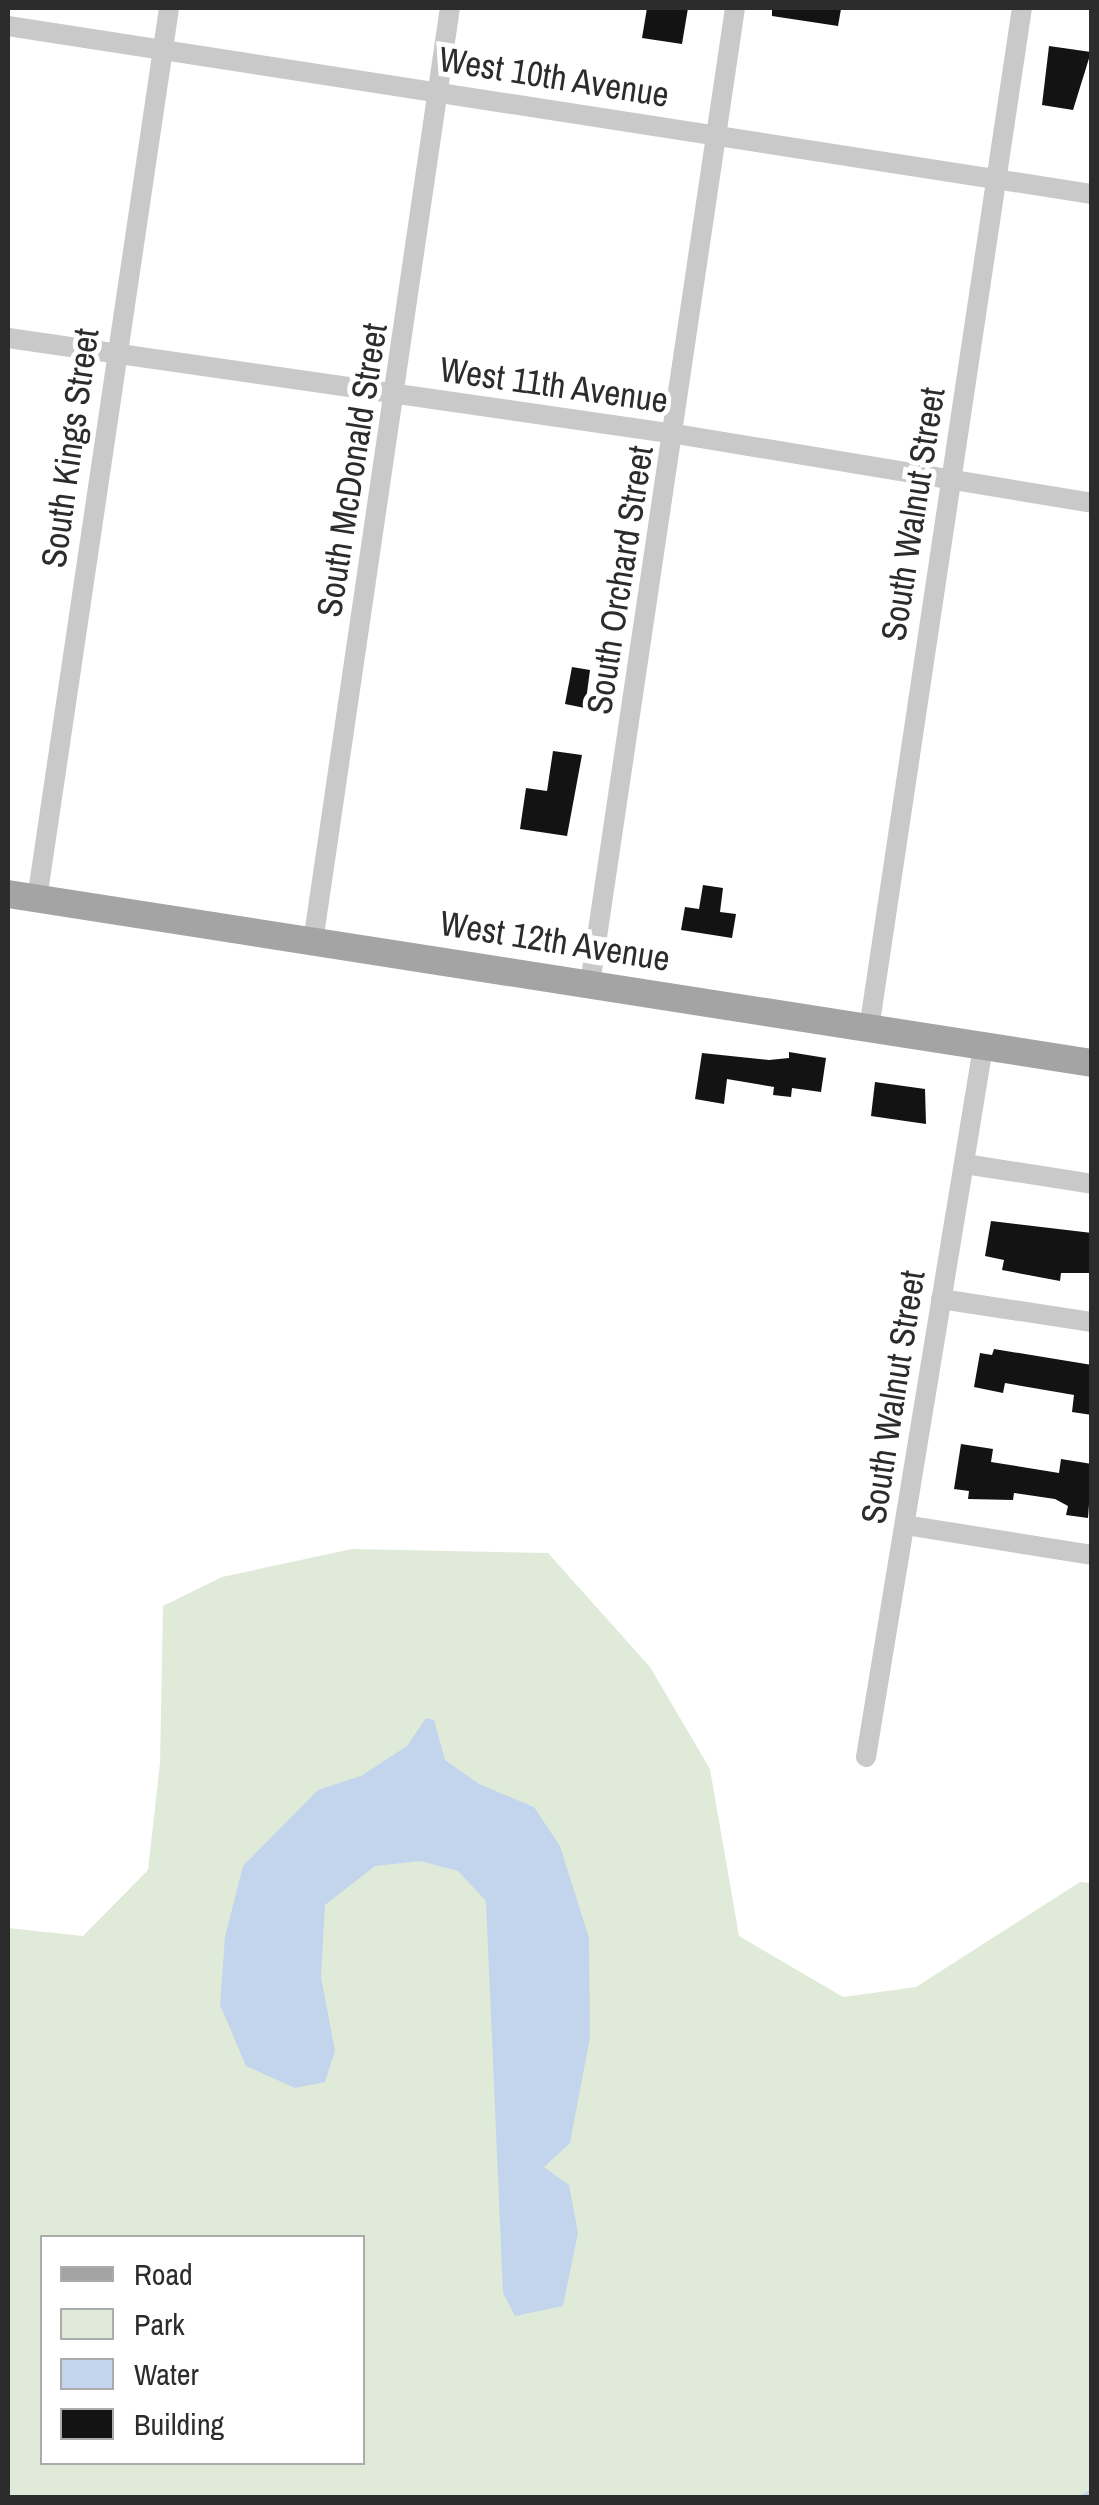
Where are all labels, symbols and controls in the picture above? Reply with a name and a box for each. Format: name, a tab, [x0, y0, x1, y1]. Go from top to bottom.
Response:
street label: West 10th Avenue	[435, 38, 673, 116]
street label: South McDonald Street	[308, 320, 396, 620]
street label: South Kings Street	[32, 326, 108, 570]
street label: West 11th Avenue	[436, 348, 672, 422]
street label: South Walnut Street	[872, 384, 954, 644]
street label: South Orchard Street	[578, 443, 662, 717]
street label: West 12th Avenue	[436, 902, 674, 980]
street label: South Walnut Street	[852, 1267, 934, 1527]
legend	[40, 2235, 365, 2465]
text: Road	[134, 2254, 193, 2294]
text: Park	[134, 2304, 185, 2344]
text: Water	[134, 2354, 199, 2394]
text: Building	[134, 2404, 224, 2444]

